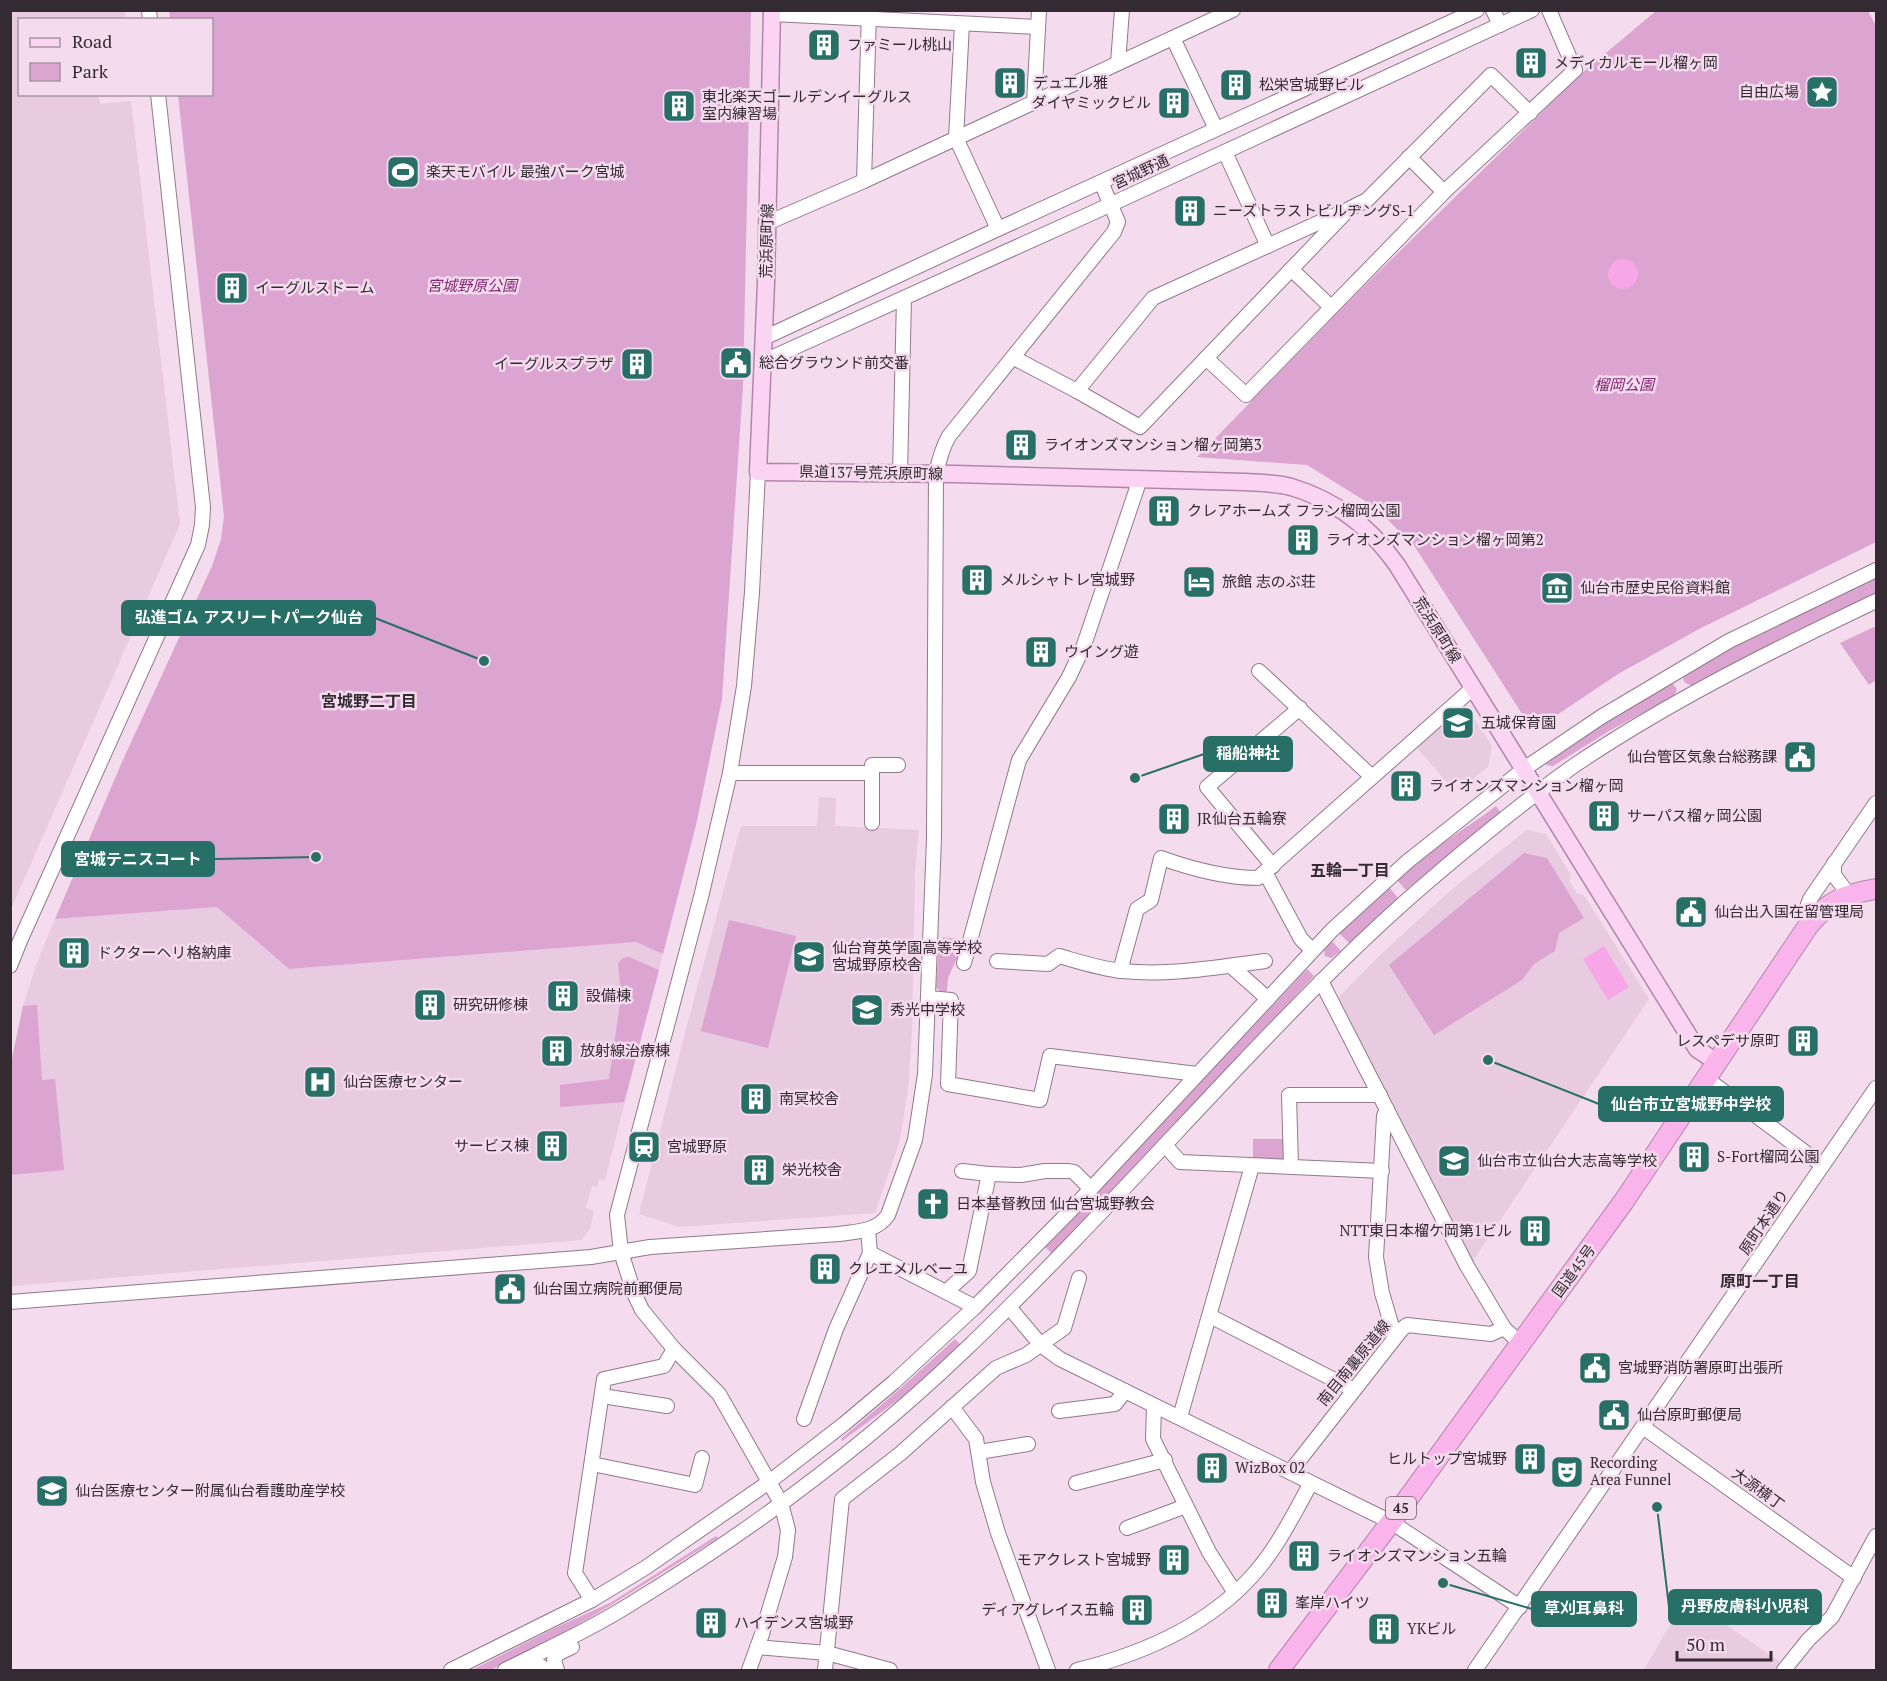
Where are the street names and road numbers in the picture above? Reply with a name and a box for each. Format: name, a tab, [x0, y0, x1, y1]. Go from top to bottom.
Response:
street label: 宮城野通	[1109, 149, 1172, 193]
street label: 荒浜原町線	[755, 203, 777, 279]
street label: 県道137号荒浜原町線	[799, 461, 943, 483]
street label: 荒浜原町線	[1409, 592, 1466, 667]
street label: 原町本通り	[1734, 1185, 1792, 1258]
street label: 国道45号	[1547, 1240, 1599, 1301]
street label: 南目南裏原道線	[1312, 1315, 1394, 1409]
street label: 大源横丁	[1728, 1462, 1789, 1514]
road number: 45	[1386, 1497, 1416, 1519]

